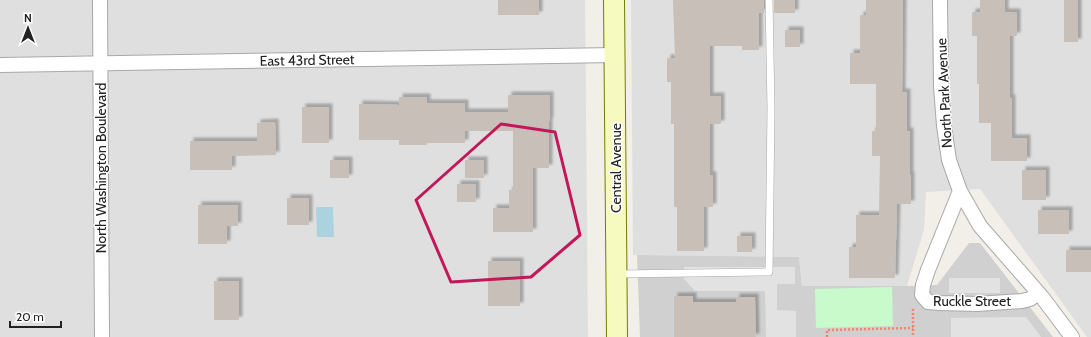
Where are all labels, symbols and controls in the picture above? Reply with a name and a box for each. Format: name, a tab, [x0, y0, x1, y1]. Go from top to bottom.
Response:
north arrow	[8, 8, 48, 48]
text: N	[24, 11, 32, 25]
street label: North Park Avenue	[932, 38, 956, 148]
street label: East 43rd Street	[259, 50, 355, 70]
street label: North Washington Boulevard	[92, 83, 110, 253]
street label: Central Avenue	[607, 123, 625, 213]
street label: Ruckle Street	[933, 292, 1011, 310]
scale bar	[10, 303, 61, 329]
text: 20 m	[16, 309, 44, 324]

